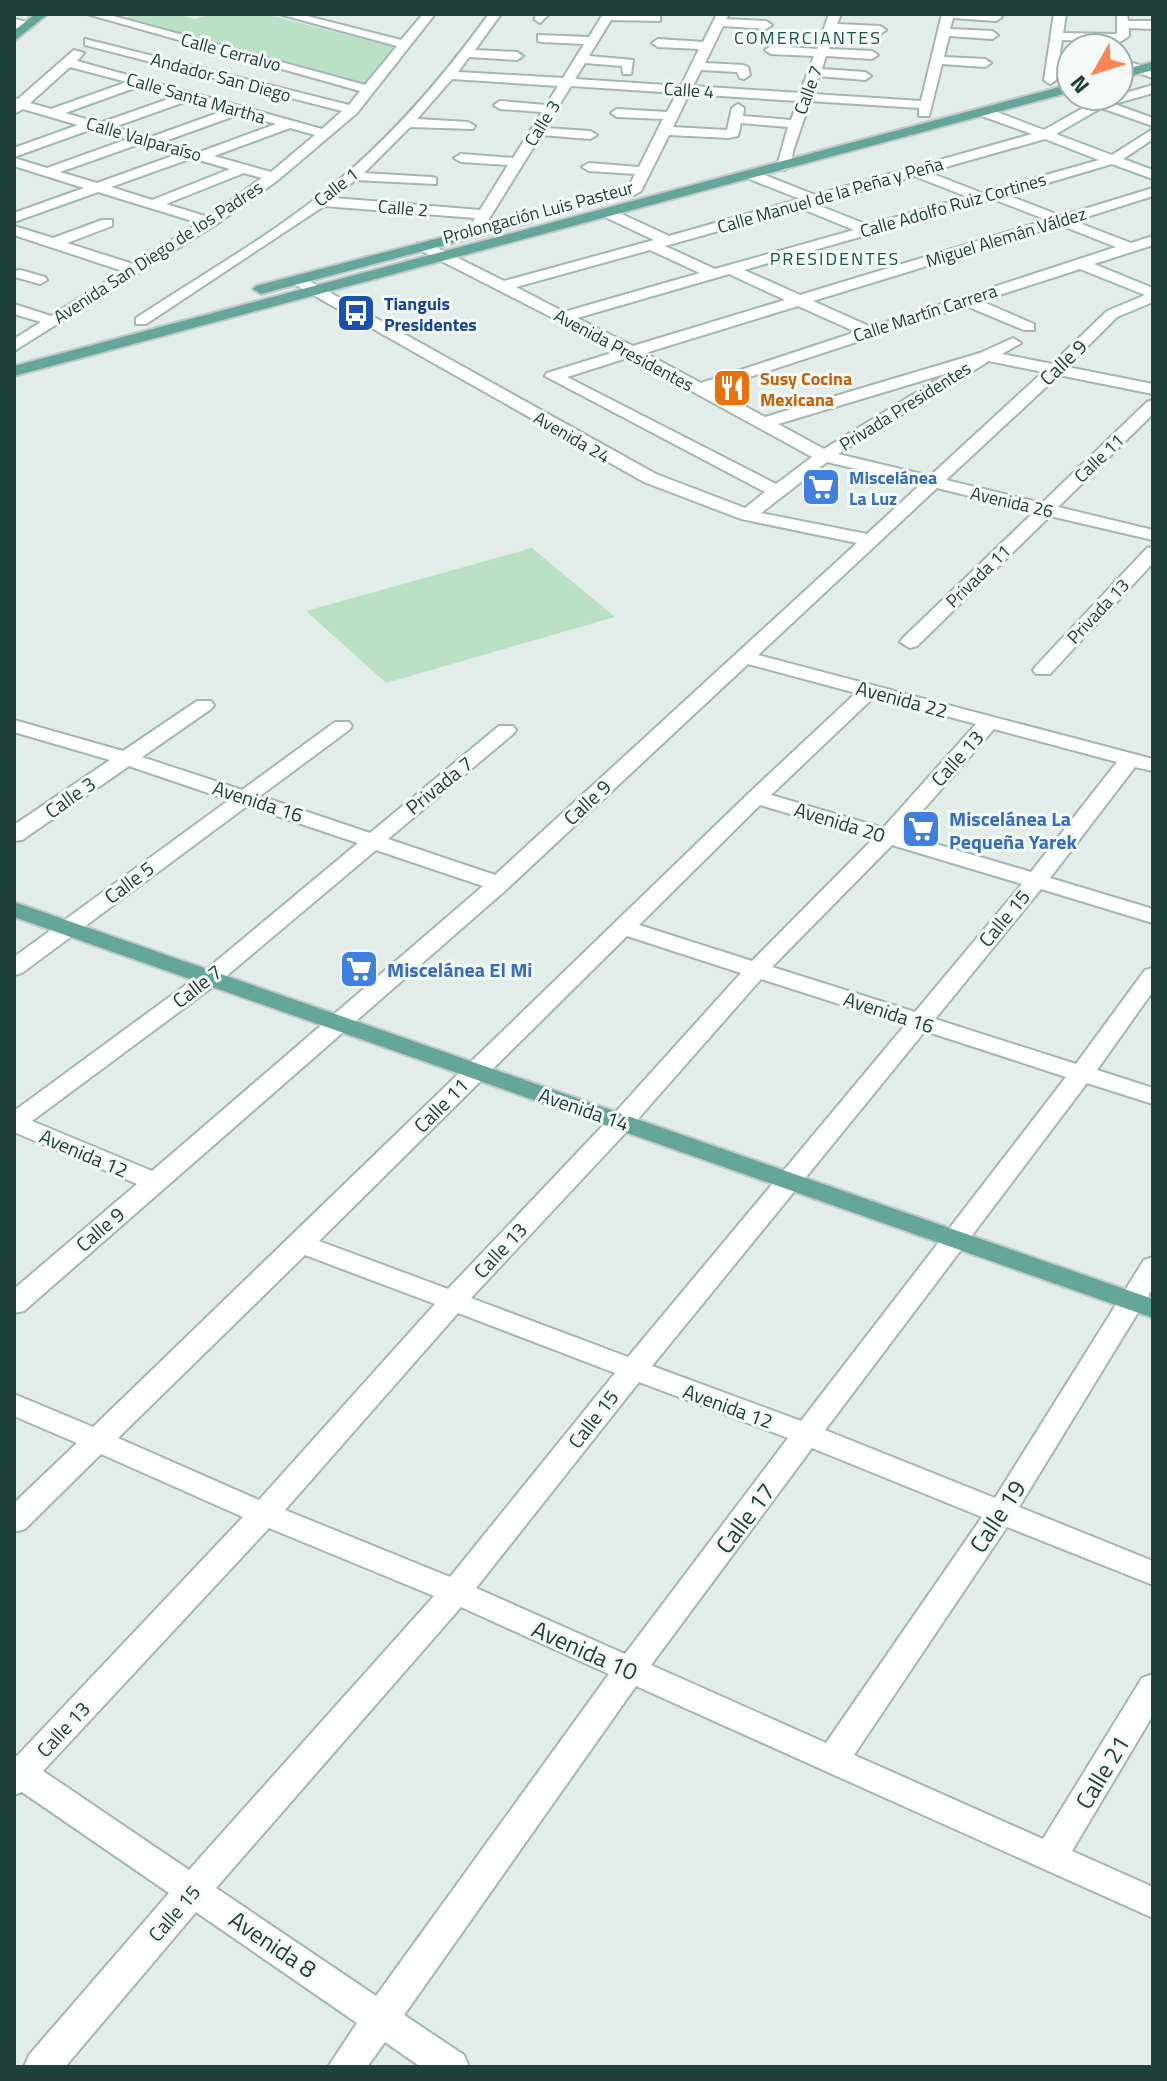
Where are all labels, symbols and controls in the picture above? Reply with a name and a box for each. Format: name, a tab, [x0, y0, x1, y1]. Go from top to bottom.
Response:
district label: COMERCIANTES	[734, 24, 882, 51]
street label: Calle Cerralvo	[178, 26, 284, 78]
north arrow	[1055, 32, 1135, 112]
street label: Andador San Diego	[148, 45, 294, 109]
street label: Calle 7	[787, 62, 829, 118]
street label: Calle Santa Martha	[123, 65, 269, 131]
text: N	[1061, 68, 1097, 101]
street label: Calle 4	[663, 75, 715, 105]
street label: Calle 3	[517, 95, 567, 151]
street label: Calle Valparaíso	[83, 110, 205, 168]
street label: Calle Manuel de la Peña y Peña	[714, 150, 946, 240]
street label: Calle 1	[308, 161, 364, 213]
street label: Calle Adolfo Ruiz Cortines	[857, 165, 1049, 245]
street label: Avenida San Diego de los Padres	[48, 174, 268, 330]
street label: Prolongación Luis Pasteur	[440, 174, 636, 250]
street label: Calle 2	[377, 192, 429, 224]
street label: Miguel Alemán Váldez	[922, 200, 1090, 274]
district label: PRESIDENTES	[770, 245, 900, 272]
street label: Calle Martín Carrera	[850, 277, 1000, 349]
place label: Tianguis Presidentes	[384, 290, 477, 338]
bus stop icon: Tianguis Presidentes	[335, 292, 377, 334]
street label: Avenida Presidentes	[550, 302, 698, 398]
street label: Calle 9	[1032, 331, 1094, 393]
street label: Privada Presidentes	[834, 355, 976, 457]
place label: Susy Cocina Mexicana	[760, 365, 852, 413]
restaurant icon: Susy Cocina Mexicana	[711, 367, 753, 409]
street label: Avenida 24	[529, 404, 615, 470]
street label: Calle 11	[1068, 427, 1130, 489]
place label: Miscelánea La Luz	[849, 464, 937, 512]
supermarket icon: Miscelánea La Luz	[800, 466, 842, 508]
street label: Avenida 26	[968, 479, 1056, 525]
street label: Privada 11	[939, 538, 1017, 614]
street label: Privada 13	[1060, 572, 1136, 650]
street label: Avenida 22	[853, 672, 951, 726]
street label: Calle 13	[923, 723, 991, 793]
street label: Privada 7	[399, 748, 479, 822]
street label: Calle 3	[38, 768, 102, 826]
street label: Avenida 16	[209, 772, 307, 830]
street label: Calle 9	[556, 772, 618, 832]
street label: Avenida 20	[791, 793, 889, 851]
place label: Miscelánea La Pequeña Yarek	[949, 803, 1078, 857]
supermarket icon: Miscelánea La Pequeña Yarek	[900, 808, 942, 850]
street label: Calle 5	[97, 853, 161, 911]
street label: Calle 15	[971, 882, 1037, 954]
supermarket icon: Miscelánea El Mi	[338, 948, 380, 990]
place label: Miscelánea El Mi	[387, 954, 533, 985]
street label: Calle 7	[165, 957, 229, 1015]
street label: Avenida 16	[840, 983, 938, 1041]
street label: Calle 11	[406, 1070, 476, 1140]
street label: Avenida 14	[535, 1079, 633, 1139]
street label: Avenida 12	[35, 1120, 133, 1186]
street label: Calle 9	[69, 1199, 131, 1259]
street label: Calle 13	[466, 1215, 534, 1285]
street label: Avenida 12	[679, 1375, 777, 1437]
street label: Calle 15	[560, 1383, 626, 1455]
street label: Calle 19	[960, 1472, 1034, 1560]
street label: Calle 17	[706, 1475, 784, 1561]
street label: Avenida 10	[526, 1611, 644, 1689]
street label: Calle 13	[29, 1694, 97, 1764]
street label: Calle 21	[1066, 1728, 1138, 1816]
street label: Calle 15	[140, 1878, 208, 1948]
street label: Avenida 8	[222, 1901, 324, 1987]

